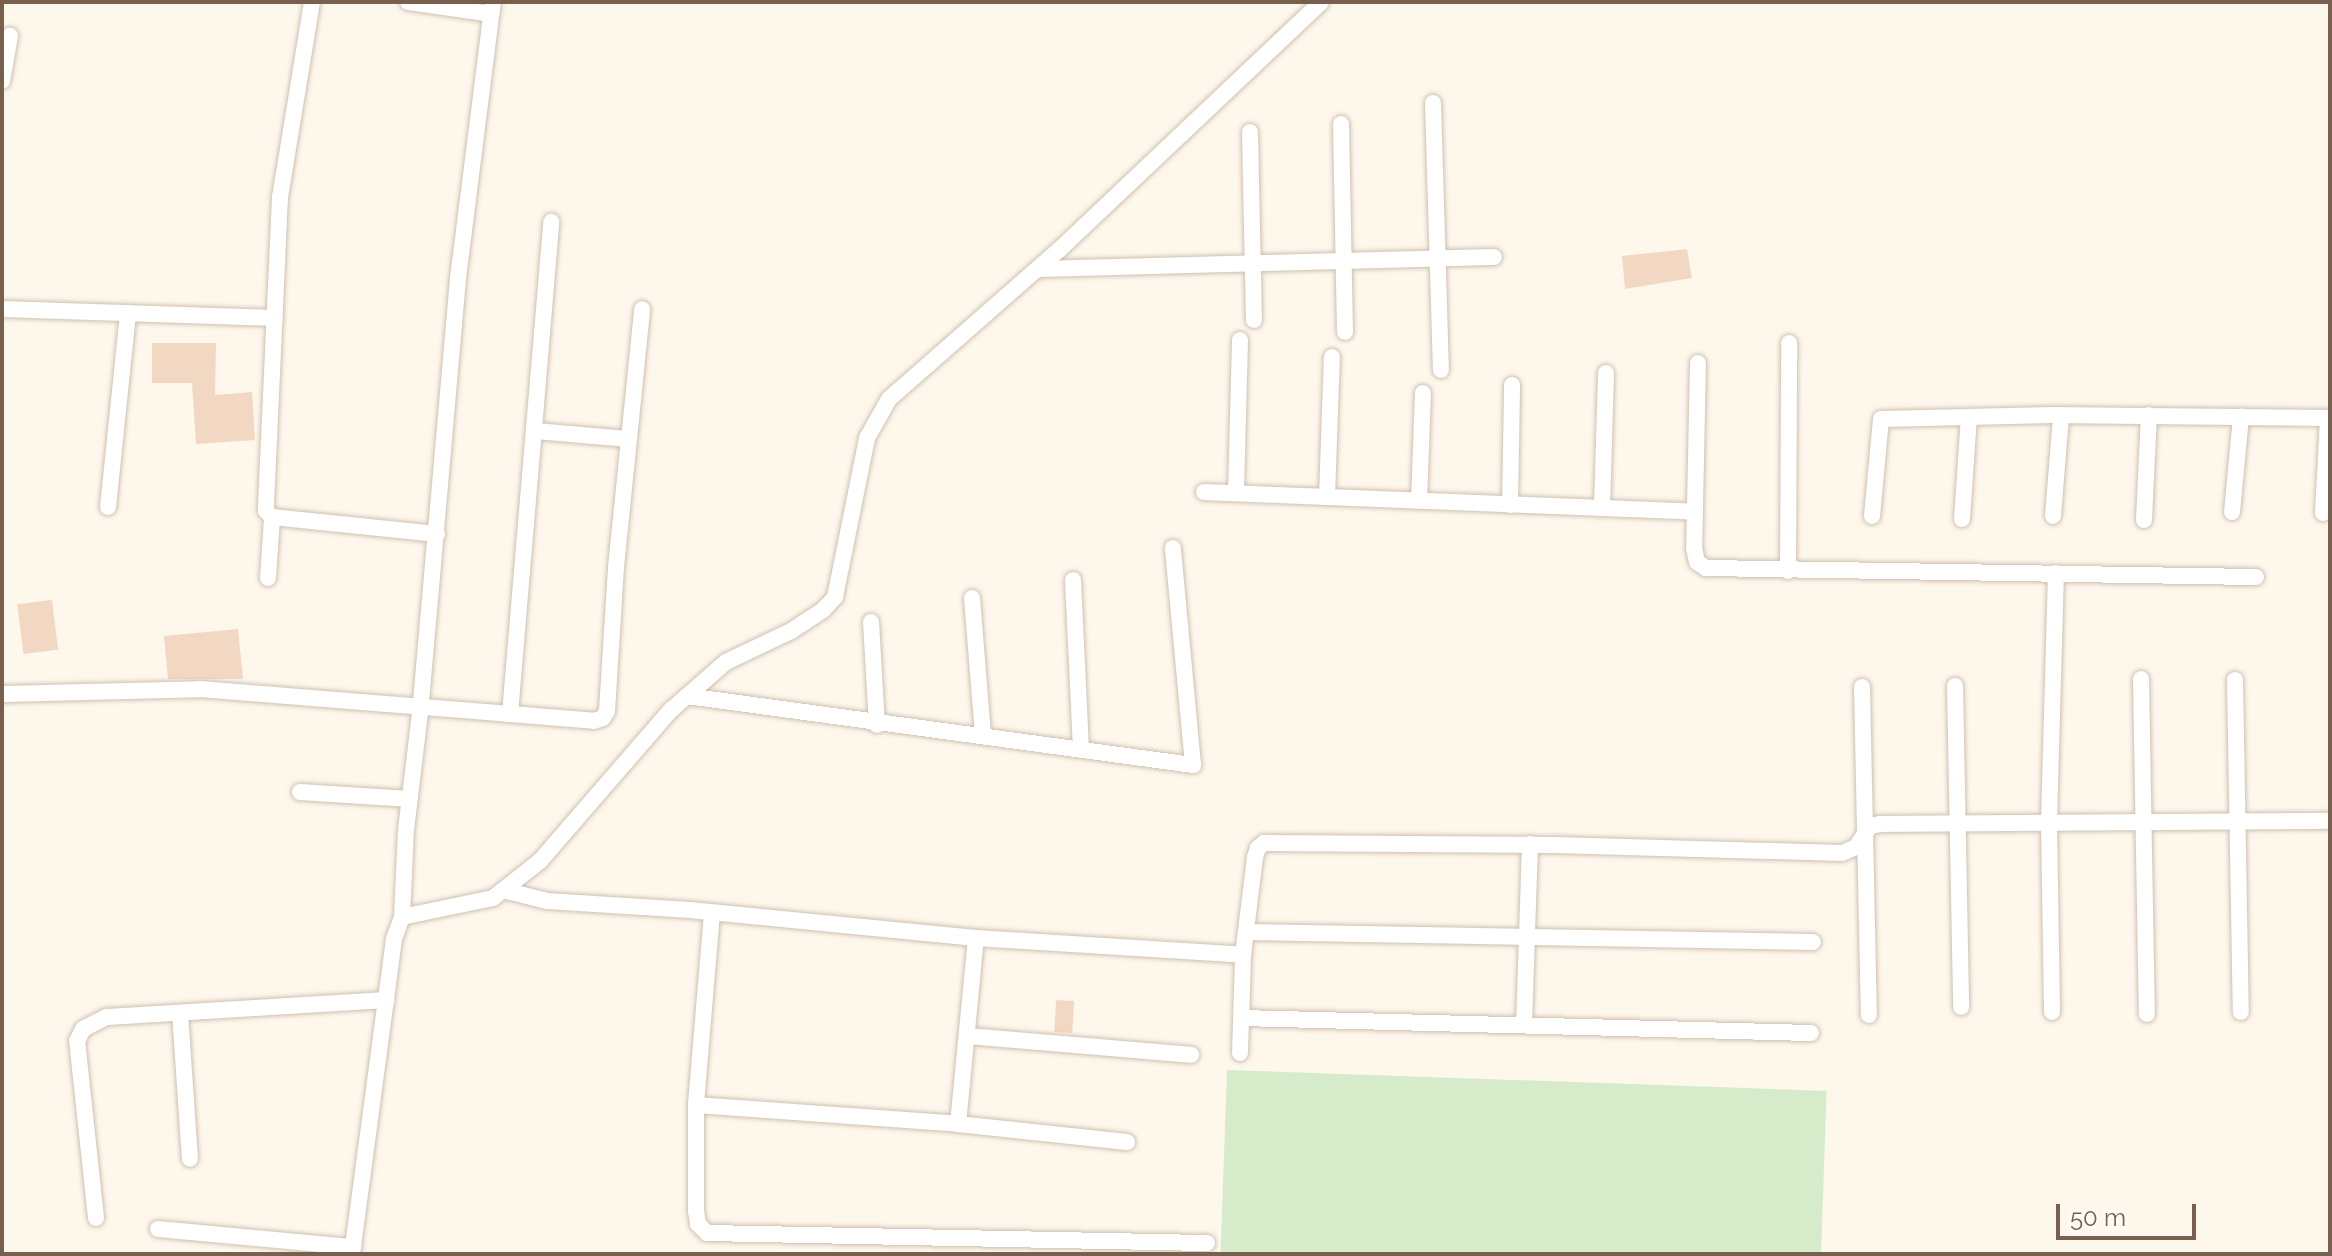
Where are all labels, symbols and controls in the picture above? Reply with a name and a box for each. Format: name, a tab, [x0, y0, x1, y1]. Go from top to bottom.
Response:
scale bar	[2060, 1188, 2200, 1238]
text: 50 m	[2070, 1203, 2126, 1232]

